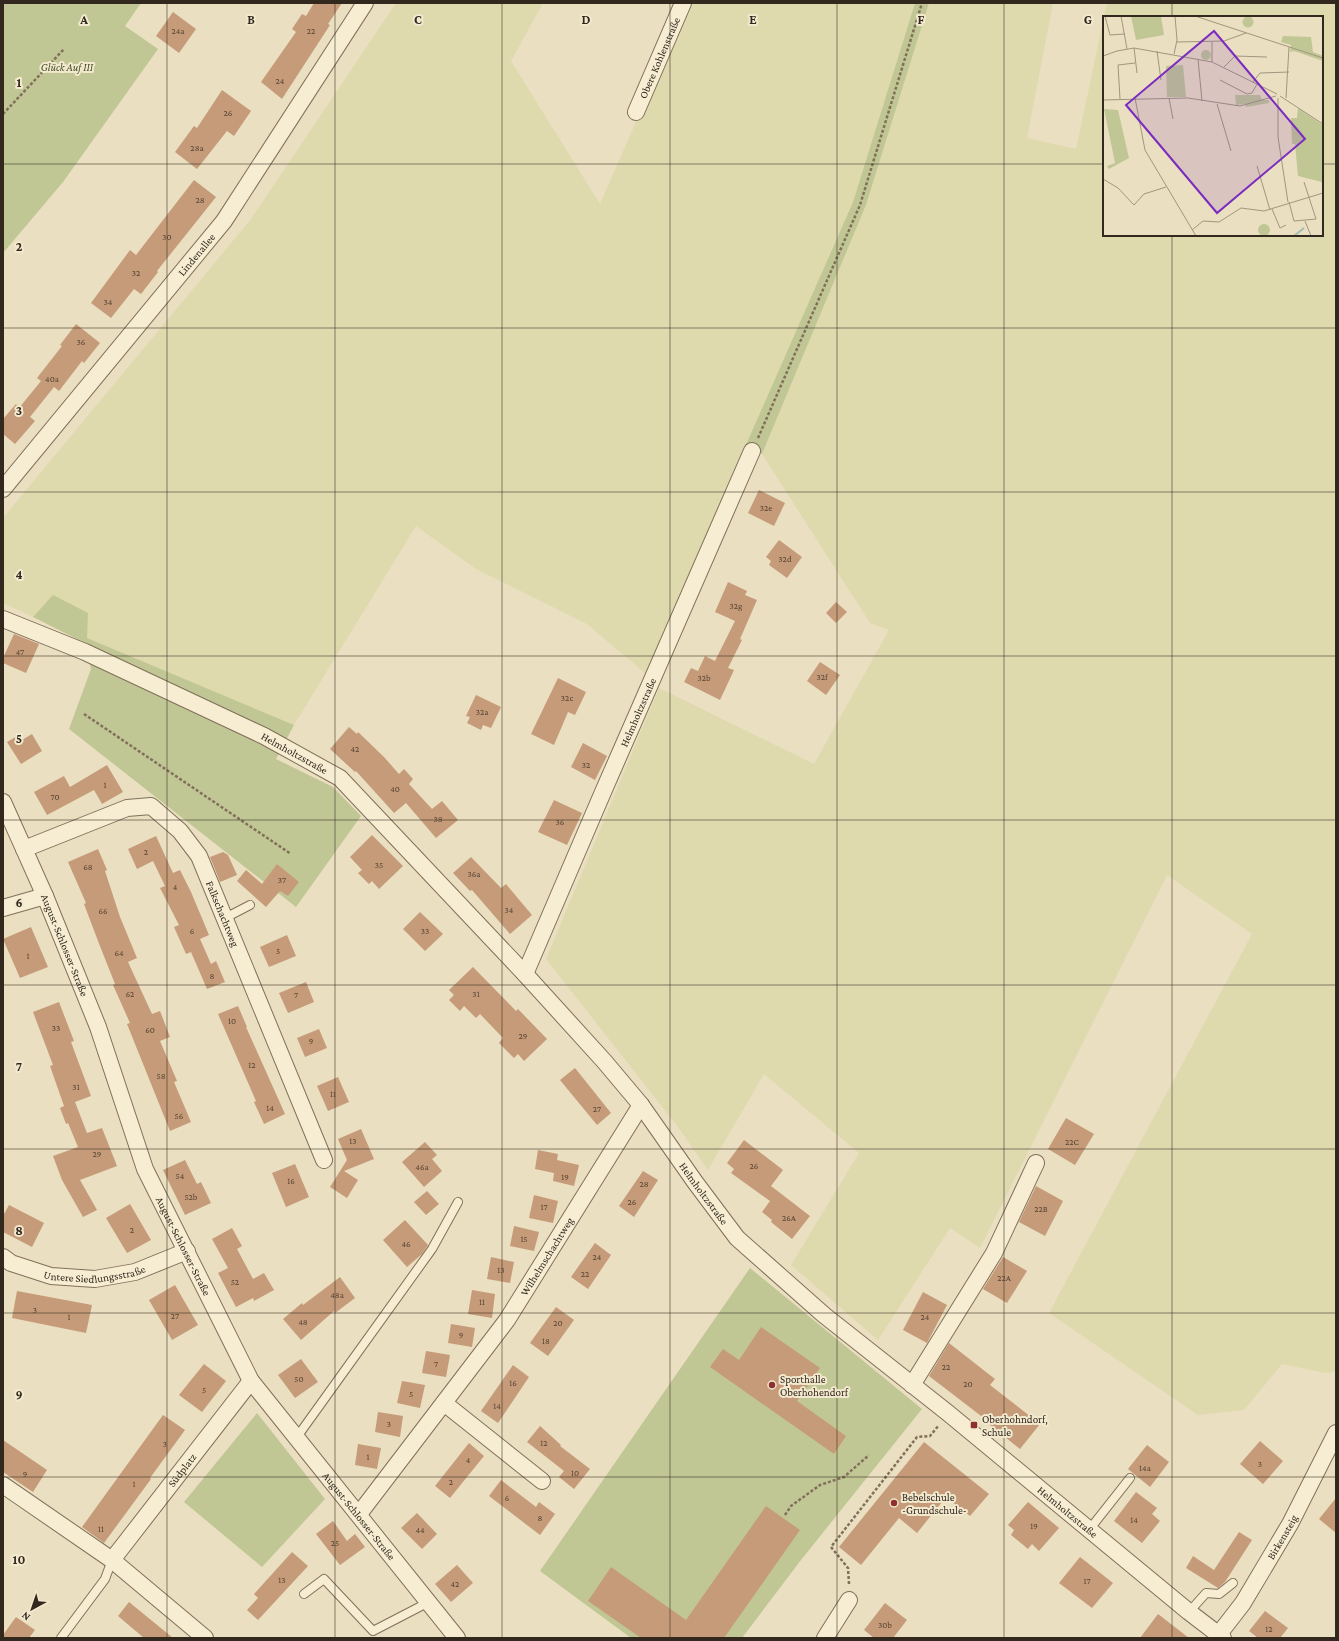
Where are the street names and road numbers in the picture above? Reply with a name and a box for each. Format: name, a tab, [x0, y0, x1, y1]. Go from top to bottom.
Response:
street label: Obere Kohlenstraße	[637, 15, 682, 100]
street label: Lindenallee	[175, 231, 217, 278]
street label: Helmholtzstraße	[617, 676, 658, 749]
street label: Helmholtzstraße	[259, 730, 330, 776]
street label: Falkschachtweg	[204, 879, 242, 950]
street label: August-Schlosser-Straße	[39, 892, 91, 998]
street label: Helmholtzstraße	[677, 1160, 731, 1227]
street label: August-Schlosser-Straße	[154, 1195, 213, 1298]
street label: Wilhelmschachtweg	[518, 1214, 577, 1298]
street label: Untere Siedlungsstraße	[42, 1262, 147, 1285]
street label: Südplatz	[165, 1451, 199, 1489]
street label: August-Schlosser-Straße	[320, 1470, 398, 1563]
street label: Helmholtzstraße	[1035, 1484, 1100, 1540]
street label: Birkensteig	[1264, 1512, 1301, 1561]

